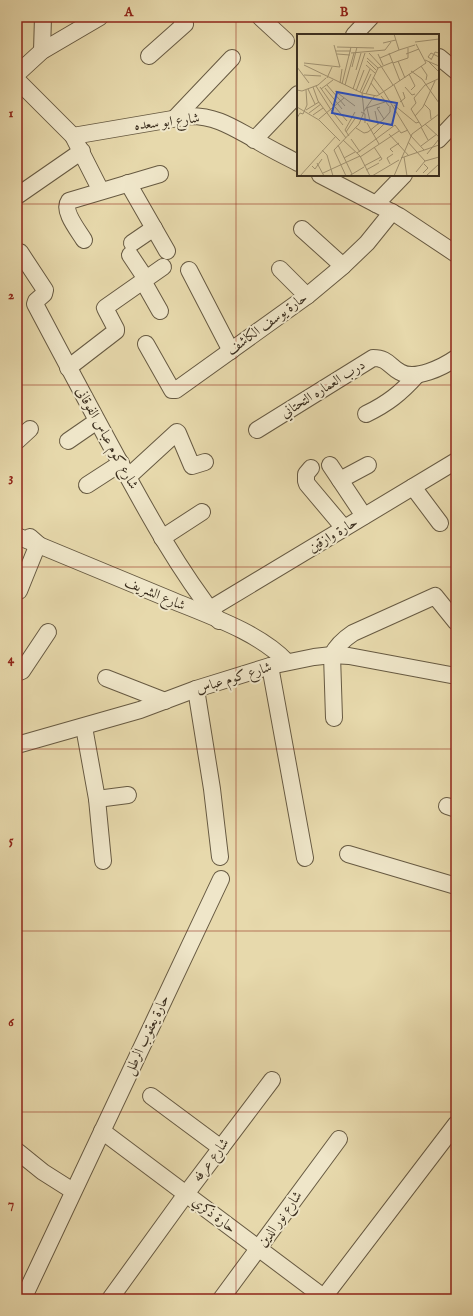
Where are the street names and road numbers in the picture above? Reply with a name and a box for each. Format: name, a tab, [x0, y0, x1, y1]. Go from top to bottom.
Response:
street label: شارع ابو سعده	[133, 109, 201, 137]
street label: حارة يوسف الكاشف	[223, 289, 311, 359]
street label: درب العماره التحتاني	[277, 356, 370, 424]
street label: شارع كوم عباس الفوقانى	[69, 384, 143, 494]
street label: حارة وازقين	[305, 513, 361, 557]
street label: شارع الشريف	[121, 573, 188, 617]
street label: شارع كوم عباس	[194, 658, 275, 701]
street label: حارة يعقوب الرطل	[121, 992, 174, 1078]
street label: شارع عرفه	[189, 1135, 235, 1187]
street label: شارع نور الدين	[254, 1187, 308, 1252]
street label: حارة ذكري	[187, 1193, 239, 1239]

